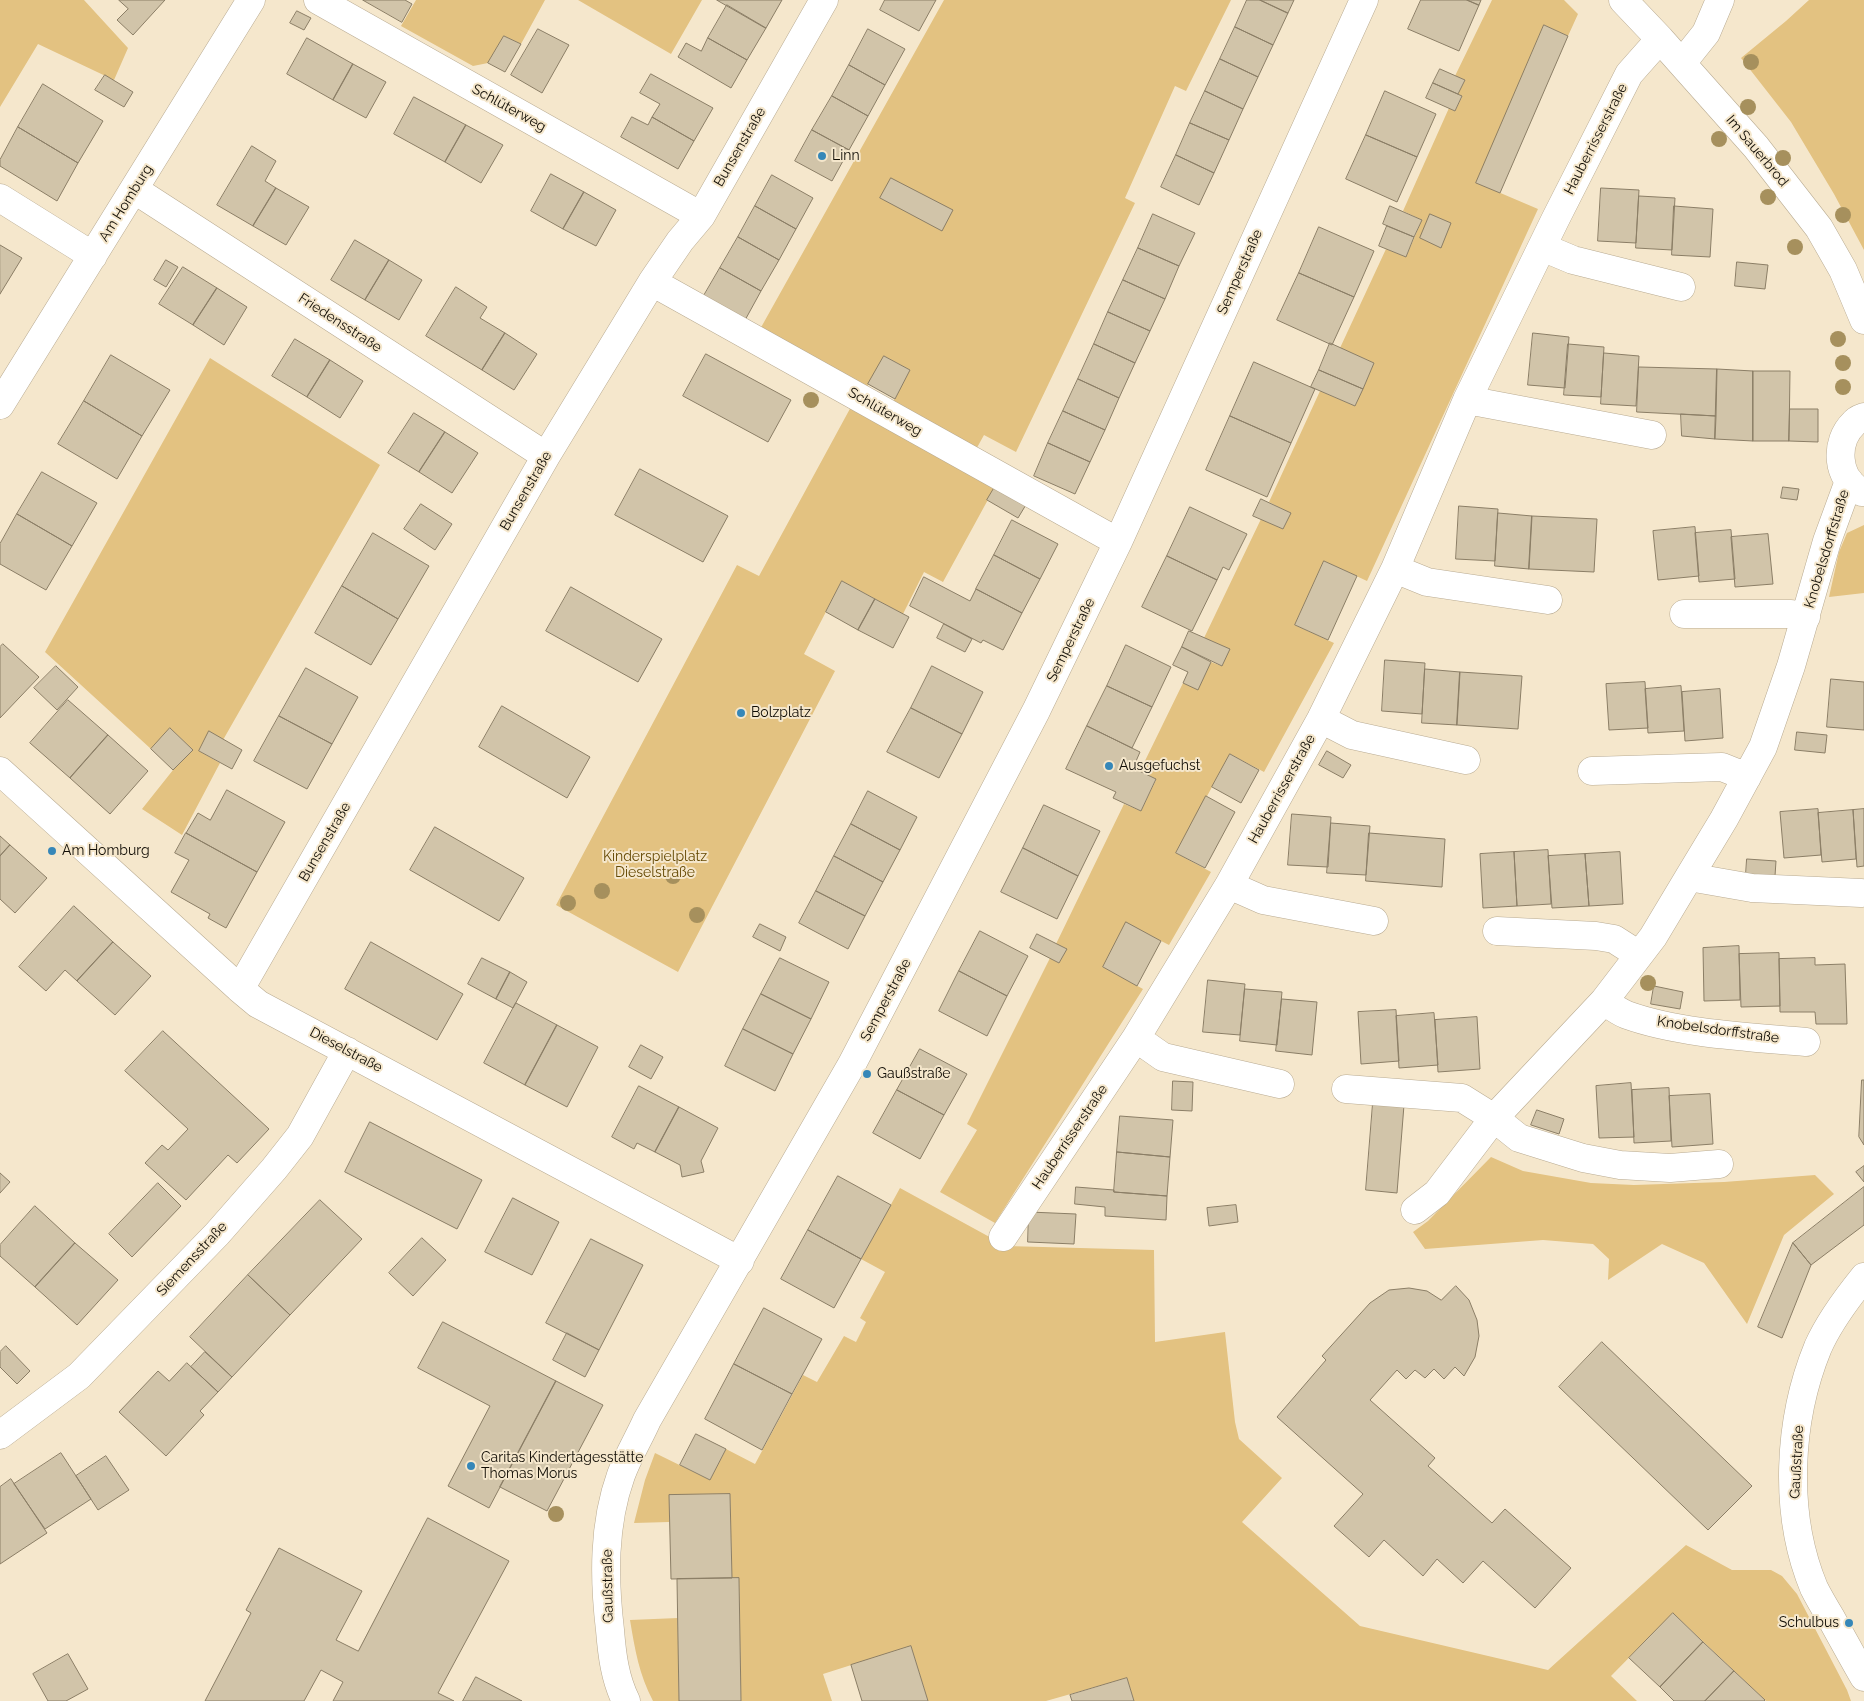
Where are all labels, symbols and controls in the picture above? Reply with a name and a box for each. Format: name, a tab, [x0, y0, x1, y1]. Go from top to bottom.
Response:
street label: Schlüterweg	[469, 81, 549, 135]
street label: Hauberrisserstraße	[1561, 81, 1631, 197]
street label: Bunsenstraße	[711, 104, 769, 190]
street label: Im Sauerbrod	[1722, 112, 1792, 190]
place label: Linn	[832, 148, 860, 164]
marker: Linn	[816, 150, 828, 162]
street label: Am Homburg	[96, 161, 156, 245]
street label: Semperstraße	[1214, 227, 1266, 317]
street label: Friedensstraße	[295, 290, 385, 356]
street label: Schlüterweg	[845, 384, 925, 440]
street label: Bunsenstraße	[497, 448, 555, 534]
street label: Knobelsdorffstraße	[1801, 488, 1853, 610]
street label: Semperstraße	[1043, 595, 1099, 685]
place label: Bolzplatz	[751, 705, 811, 721]
marker: Bolzplatz	[735, 707, 747, 719]
street label: Hauberrisserstraße	[1245, 731, 1319, 847]
place label: Ausgefuchst	[1119, 758, 1200, 774]
marker: Ausgefuchst	[1103, 760, 1115, 772]
street label: Bunsenstraße	[296, 799, 354, 885]
place label: Am Homburg	[62, 843, 150, 859]
marker: Am Homburg	[46, 845, 58, 857]
park label: Kinderspielplatz Dieselstraße	[603, 849, 707, 882]
street label: Semperstraße	[857, 956, 915, 1044]
street label: Knobelsdorffstraße	[1656, 1013, 1780, 1047]
street label: Dieselstraße	[307, 1024, 385, 1076]
place label: Gaußstraße	[877, 1066, 951, 1082]
marker: Gaußstraße	[861, 1068, 873, 1080]
street label: Hauberrisserstraße	[1029, 1082, 1111, 1192]
street label: Siemensstraße	[153, 1218, 231, 1300]
street label: Gaußstraße	[1787, 1425, 1807, 1499]
place label: Caritas Kindertagesstätte Thomas Morus	[481, 1450, 643, 1482]
marker: Caritas Kindertagesstätte Thomas Morus	[465, 1460, 477, 1472]
street label: Gaußstraße	[599, 1549, 617, 1623]
place label: Schulbus	[1779, 1615, 1839, 1631]
marker: Schulbus	[1843, 1617, 1855, 1629]

